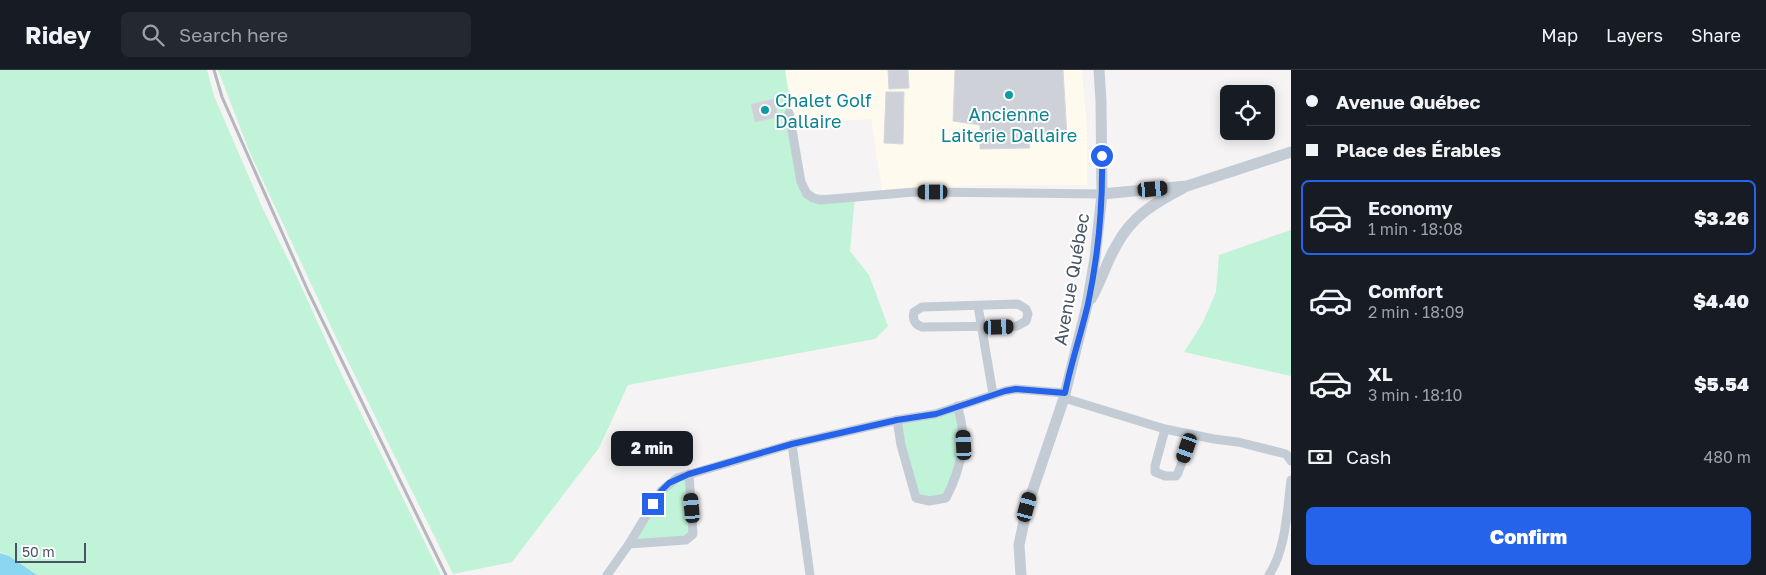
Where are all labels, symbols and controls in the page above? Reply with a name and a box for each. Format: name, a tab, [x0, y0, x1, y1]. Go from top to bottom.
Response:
search box	[121, 12, 471, 57]
text: Ridey	[25, 20, 91, 49]
icon: search	[139, 21, 167, 49]
text: Search here	[179, 23, 288, 46]
text: Map	[1541, 24, 1578, 46]
text: Layers	[1606, 24, 1663, 46]
text: Share	[1691, 24, 1741, 46]
map controls	[1220, 85, 1275, 140]
button: locate	[1220, 85, 1275, 140]
place label: Chalet Golf Dallaire	[775, 89, 872, 132]
marker: Ancienne Laiterie Dallaire	[1003, 89, 1015, 101]
text: Avenue Québec	[1336, 90, 1480, 113]
place label: Ancienne Laiterie Dallaire	[941, 103, 1077, 146]
marker: Chalet Golf Dallaire	[759, 104, 771, 116]
text: Place des Érables	[1336, 138, 1501, 161]
route start	[1091, 145, 1113, 167]
car	[1137, 180, 1168, 198]
car	[918, 185, 948, 200]
icon: car	[1308, 195, 1353, 240]
text: Economy	[1368, 196, 1453, 219]
text: $3.26	[1694, 206, 1749, 229]
street label: Avenue Québec	[1049, 211, 1094, 347]
text: 1 min · 18:08	[1368, 219, 1463, 239]
icon: car	[1308, 278, 1353, 323]
text: Comfort	[1368, 279, 1443, 302]
text: $4.40	[1693, 289, 1749, 312]
text: 2 min · 18:09	[1368, 302, 1464, 322]
car	[983, 319, 1014, 335]
icon: car	[1308, 361, 1353, 406]
text: XL	[1368, 362, 1393, 385]
text: $5.54	[1694, 372, 1749, 395]
text: 3 min · 18:10	[1368, 385, 1462, 405]
car	[955, 430, 972, 460]
car	[1175, 431, 1198, 465]
callout: 2 min	[612, 432, 694, 466]
text: 2 min	[631, 438, 673, 458]
icon: cash	[1306, 443, 1334, 471]
text: Cash	[1346, 445, 1391, 468]
text: 480 m	[1703, 447, 1751, 467]
car	[1015, 491, 1038, 523]
car	[683, 492, 700, 524]
route end	[642, 493, 664, 515]
button: Confirm	[1306, 507, 1751, 565]
scale bar	[15, 540, 86, 563]
text: 50 m	[22, 543, 55, 560]

